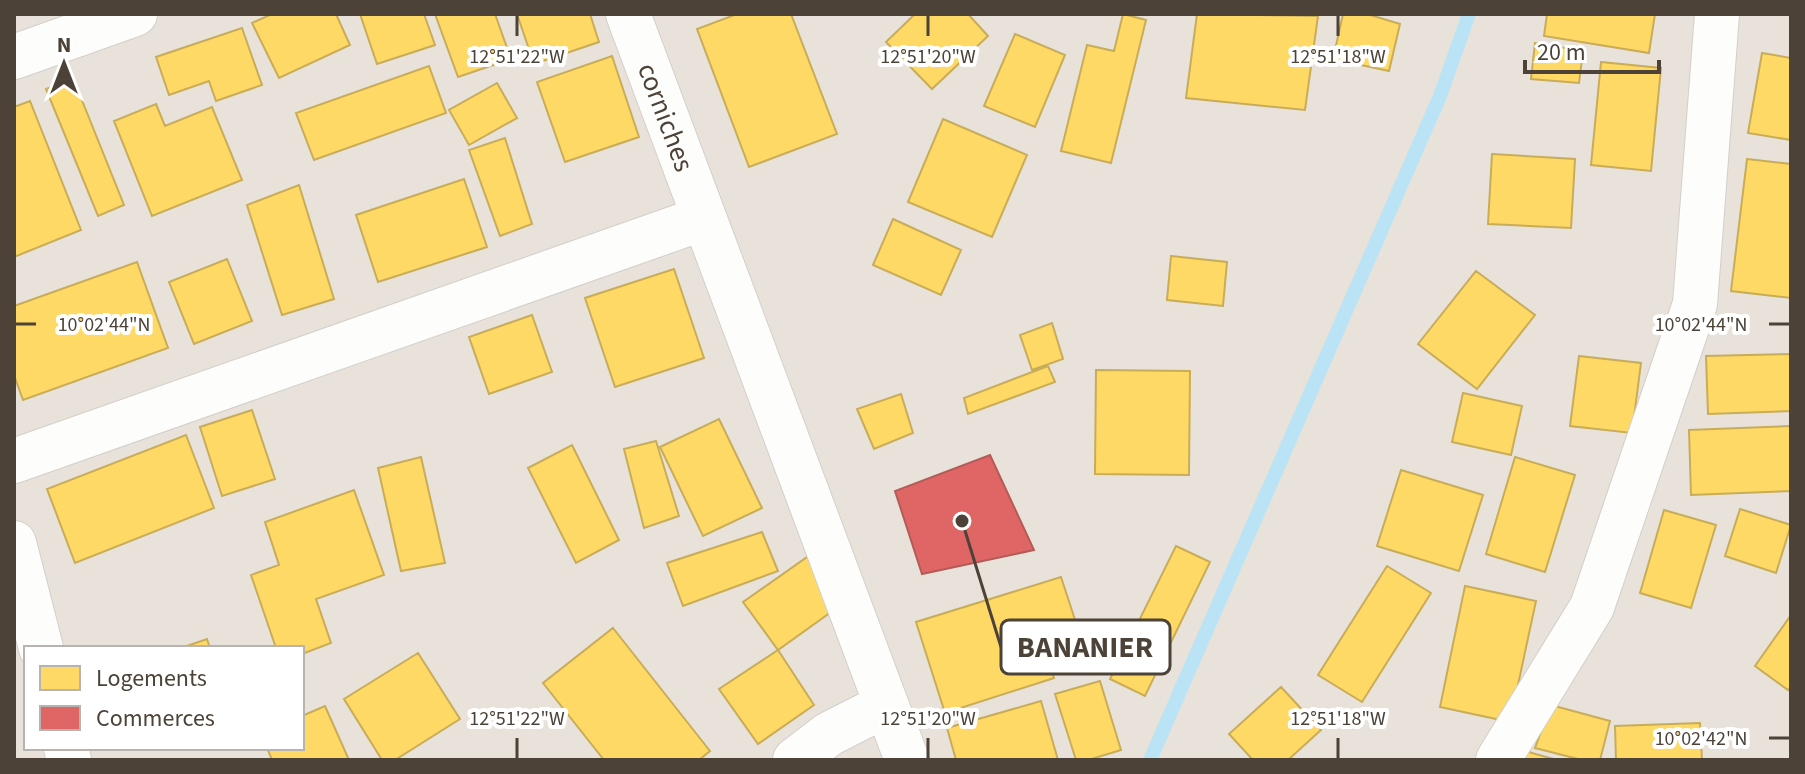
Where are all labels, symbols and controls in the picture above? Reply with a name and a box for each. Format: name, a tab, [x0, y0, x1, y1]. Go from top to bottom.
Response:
north arrow	[24, 24, 104, 104]
scale bar	[1525, 24, 1659, 74]
text: N	[57, 29, 71, 61]
text: 20 m	[1537, 35, 1586, 70]
text: 12°51'22"W	[469, 43, 565, 71]
text: 12°51'20"W	[880, 43, 976, 71]
text: 12°51'18"W	[1290, 43, 1386, 71]
street label: corniches	[627, 57, 704, 177]
text: 10°02'44"N	[58, 311, 150, 339]
text: 10°02'44"N	[1655, 311, 1747, 339]
callout: BANANIER	[1001, 620, 1170, 674]
text: BANANIER	[1017, 626, 1153, 669]
legend	[24, 646, 304, 750]
text: Logements	[96, 661, 207, 696]
text: Commerces	[96, 701, 215, 736]
text: 12°51'22"W	[469, 705, 565, 733]
text: 12°51'20"W	[880, 705, 976, 733]
text: 12°51'18"W	[1290, 705, 1386, 733]
text: 10°02'42"N	[1655, 725, 1747, 753]

